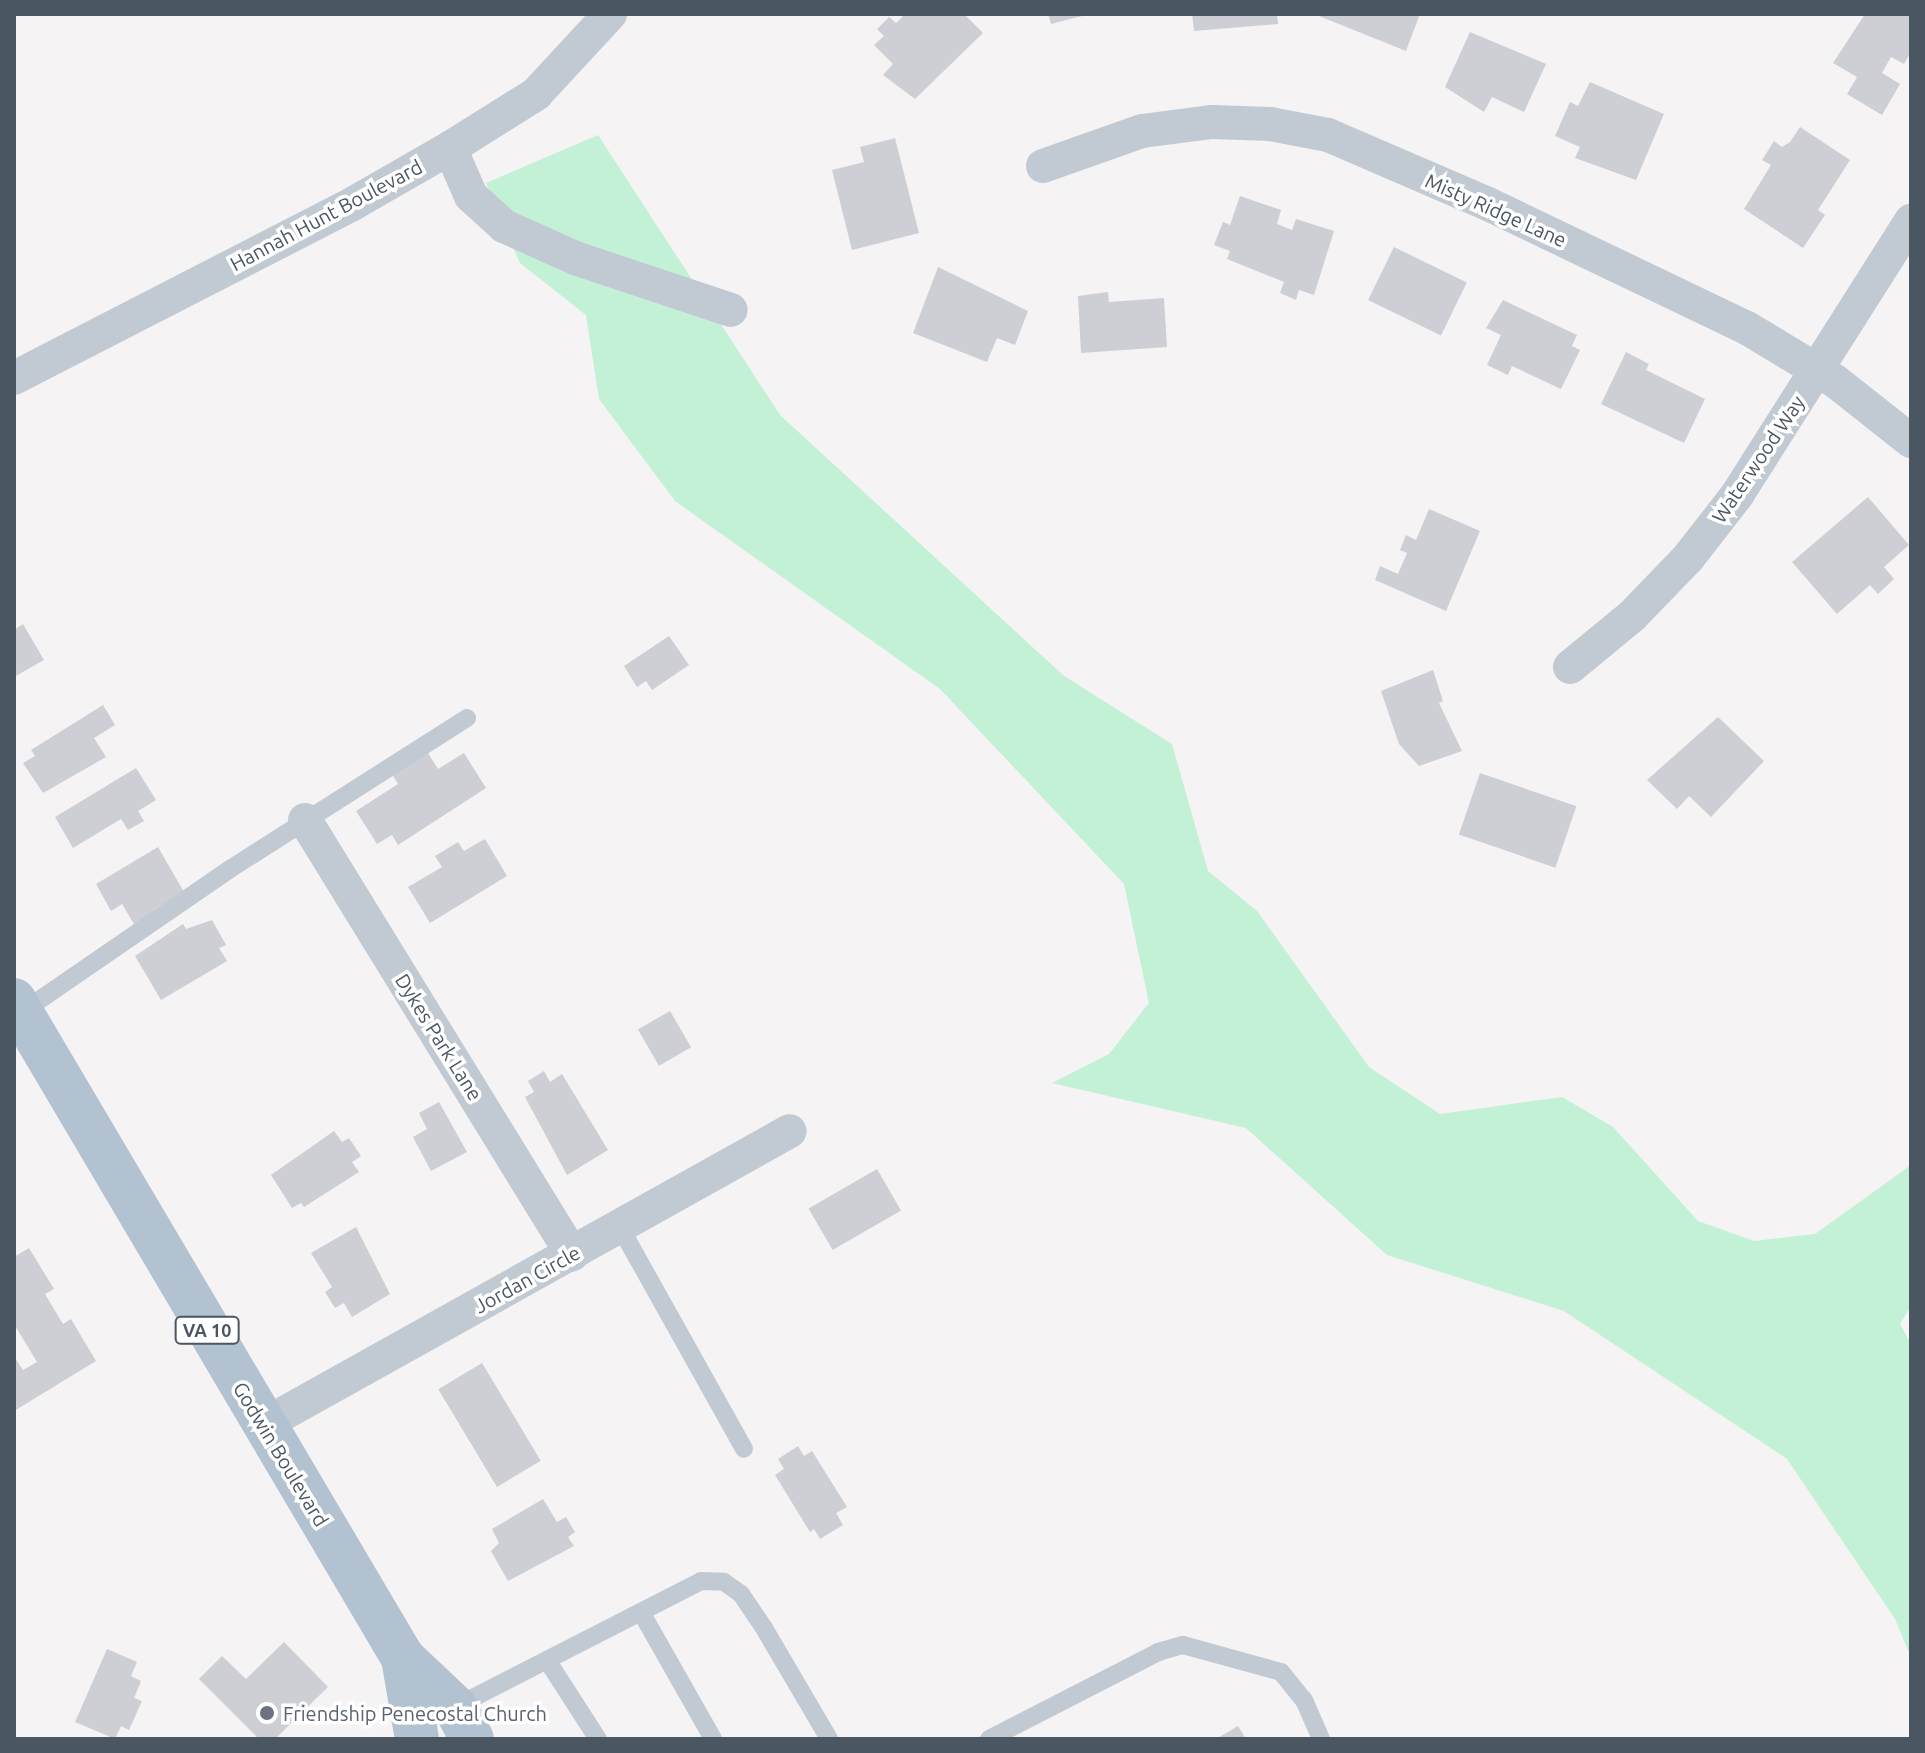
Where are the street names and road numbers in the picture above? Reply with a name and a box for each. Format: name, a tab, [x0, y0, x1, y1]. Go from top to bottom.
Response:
street label: Hannah Hunt Boulevard	[226, 154, 426, 276]
street label: Misty Ridge Lane	[1422, 168, 1570, 252]
street label: Waterwood Way	[1707, 391, 1809, 527]
street label: Dykes Park Lane	[390, 969, 488, 1105]
street label: Jordan Circle	[470, 1240, 584, 1318]
road number: VA 10	[173, 1316, 241, 1344]
street label: Godwin Boulevard	[228, 1377, 334, 1531]

